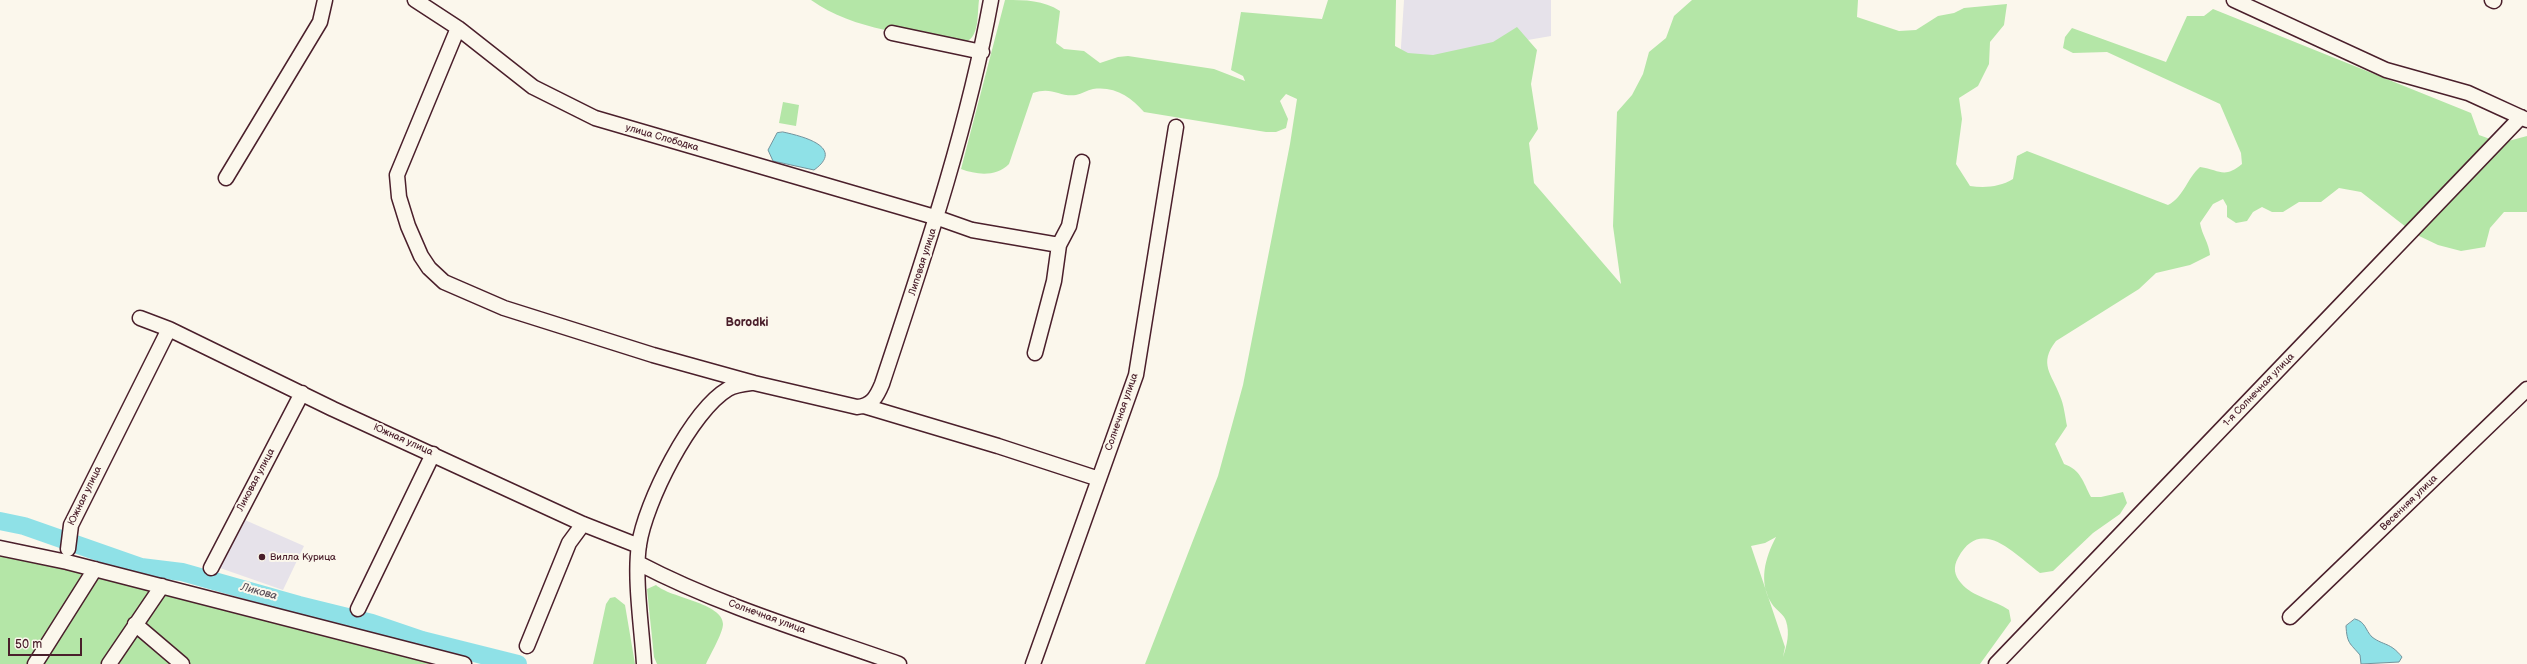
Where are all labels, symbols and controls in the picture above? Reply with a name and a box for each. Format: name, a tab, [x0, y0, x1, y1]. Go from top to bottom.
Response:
street label: улица Слободка	[624, 122, 700, 154]
street label: Липовая улица	[906, 227, 940, 297]
district label: Borodki	[726, 316, 768, 330]
street label: 1-я Солнечная улица	[2221, 351, 2297, 429]
street label: Солнечная улица	[1103, 372, 1141, 452]
street label: Южная улица	[371, 421, 435, 459]
street label: Ликовая улица	[234, 447, 278, 513]
street label: Южная улица	[66, 464, 104, 528]
street label: Весенняя улица	[2378, 473, 2440, 533]
place label: Вилла Курица	[270, 551, 336, 563]
marker: Вилла Курица	[257, 552, 267, 562]
water label: Ликова	[239, 581, 279, 603]
street label: Солнечная улица	[727, 597, 807, 637]
scale bar	[10, 630, 84, 656]
text: 50 m	[15, 637, 42, 652]

